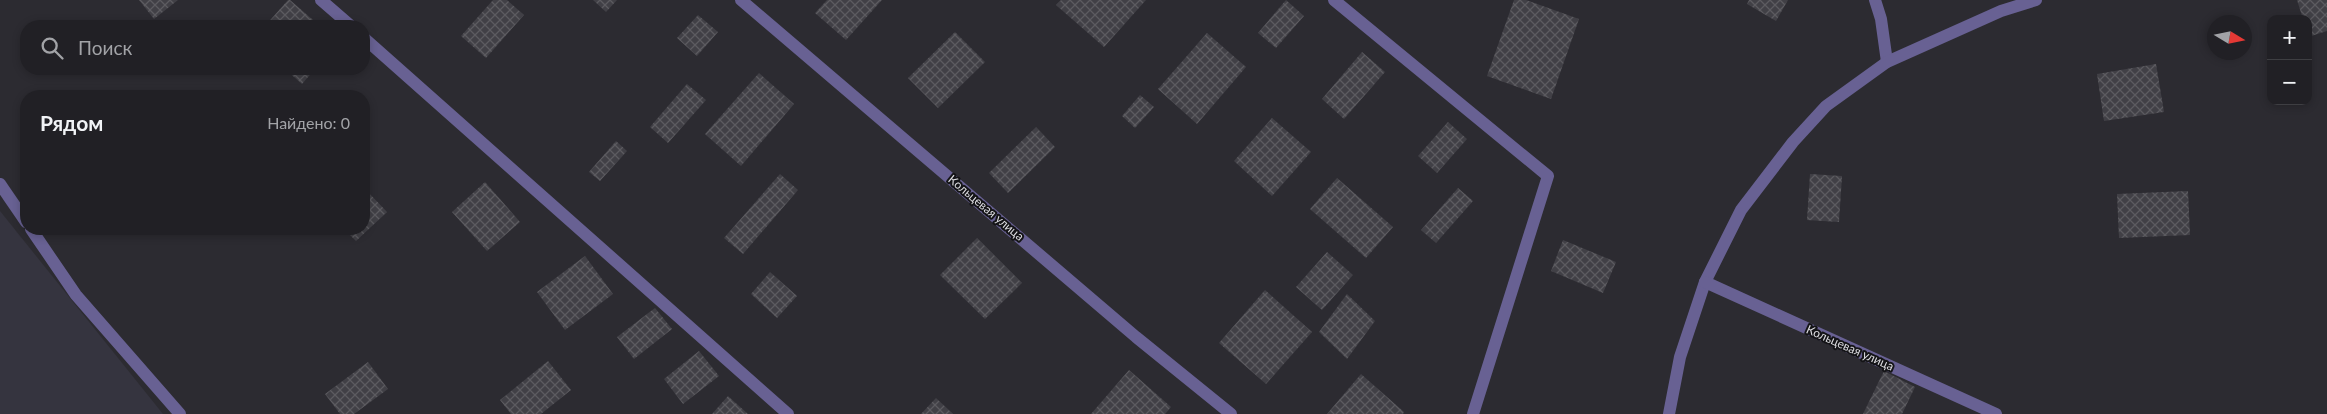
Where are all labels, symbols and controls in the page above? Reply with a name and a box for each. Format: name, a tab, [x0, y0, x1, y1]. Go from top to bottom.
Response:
north arrow	[2207, 15, 2252, 60]
map controls	[2267, 15, 2312, 105]
button: +	[2267, 15, 2312, 60]
search box	[20, 20, 370, 75]
icon: search	[38, 34, 66, 62]
text: Поиск	[78, 36, 132, 59]
button: −	[2267, 60, 2312, 105]
text: Рядом	[40, 110, 103, 135]
text: Найдено: 0	[267, 113, 350, 132]
street label: Кольцевая улица	[945, 172, 1027, 244]
street label: Кольцевая улица	[1804, 322, 1896, 374]

